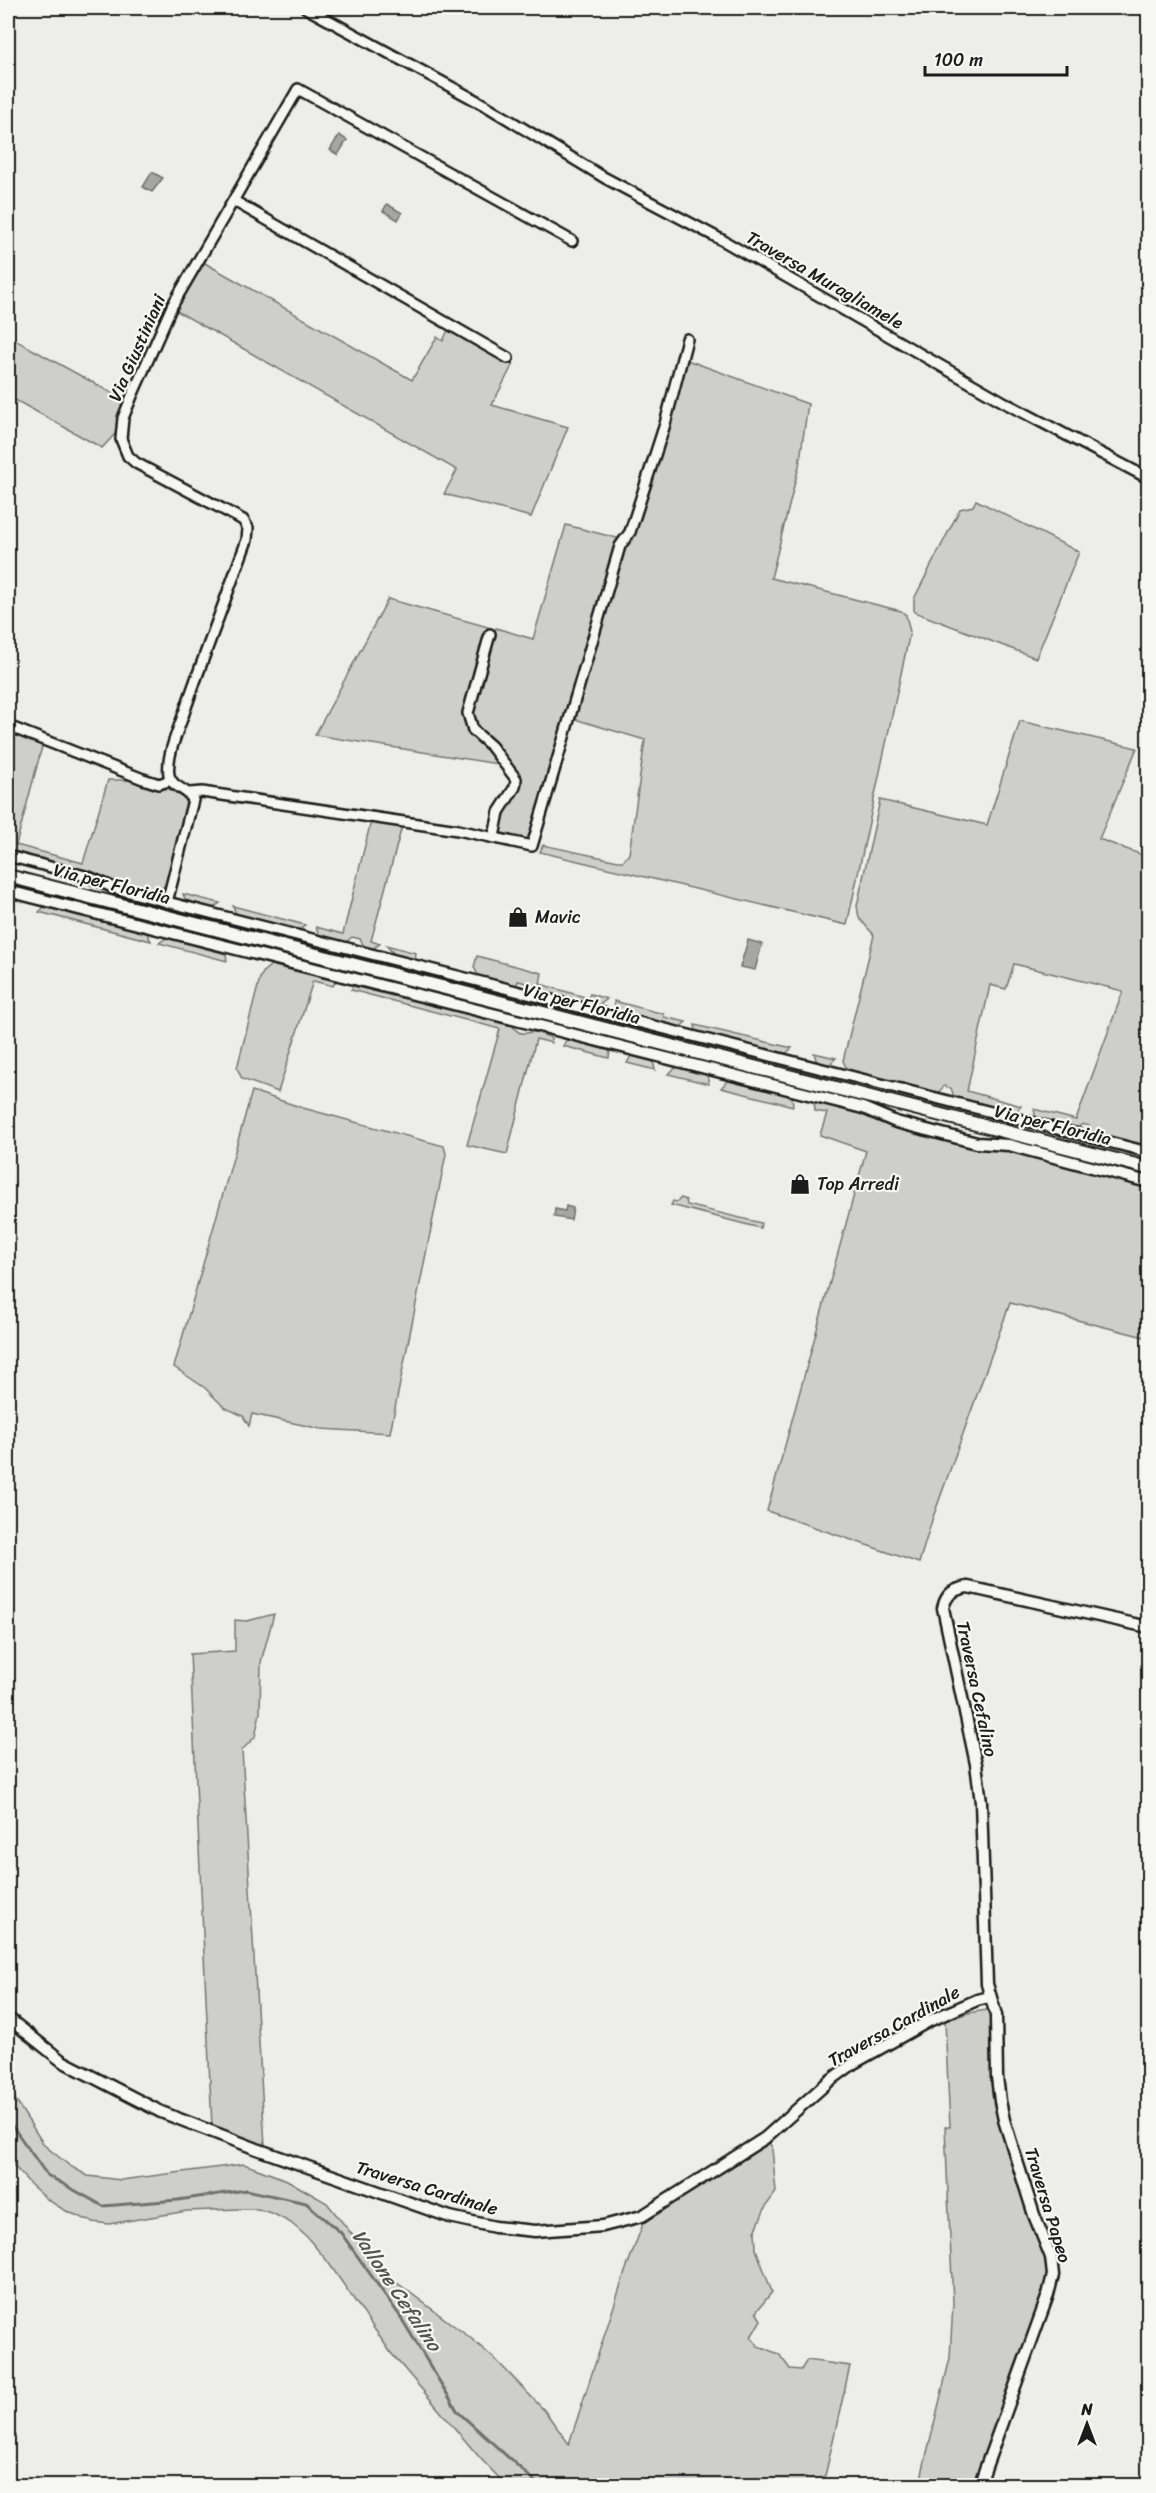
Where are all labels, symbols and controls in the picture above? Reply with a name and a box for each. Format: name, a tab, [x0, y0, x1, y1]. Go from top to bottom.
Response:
scale bar	[925, 39, 1068, 77]
text: 100 m	[934, 44, 983, 76]
street label: Traversa Muragliamele	[740, 222, 910, 338]
street label: Via Giustiniani	[99, 288, 175, 407]
street label: Via per Floridia	[50, 854, 174, 914]
place label: Mavic	[535, 901, 581, 933]
shop icon: Mavic	[506, 905, 530, 929]
street label: Via per Floridia	[520, 974, 644, 1034]
street label: Via per Floridia	[991, 1095, 1115, 1155]
place label: Top Arredi	[817, 1168, 900, 1200]
shop icon: Top Arredi	[788, 1172, 812, 1196]
street label: Traversa Cefalino	[947, 1618, 1007, 1760]
street label: Traversa Cardinale	[822, 1976, 966, 2076]
street label: Traversa Papeo	[1015, 2143, 1081, 2267]
street label: Traversa Cardinale	[352, 2151, 502, 2225]
water label: Vallone Cefalino	[342, 2222, 452, 2360]
north arrow	[1057, 2394, 1117, 2454]
text: N	[1080, 2395, 1093, 2424]

